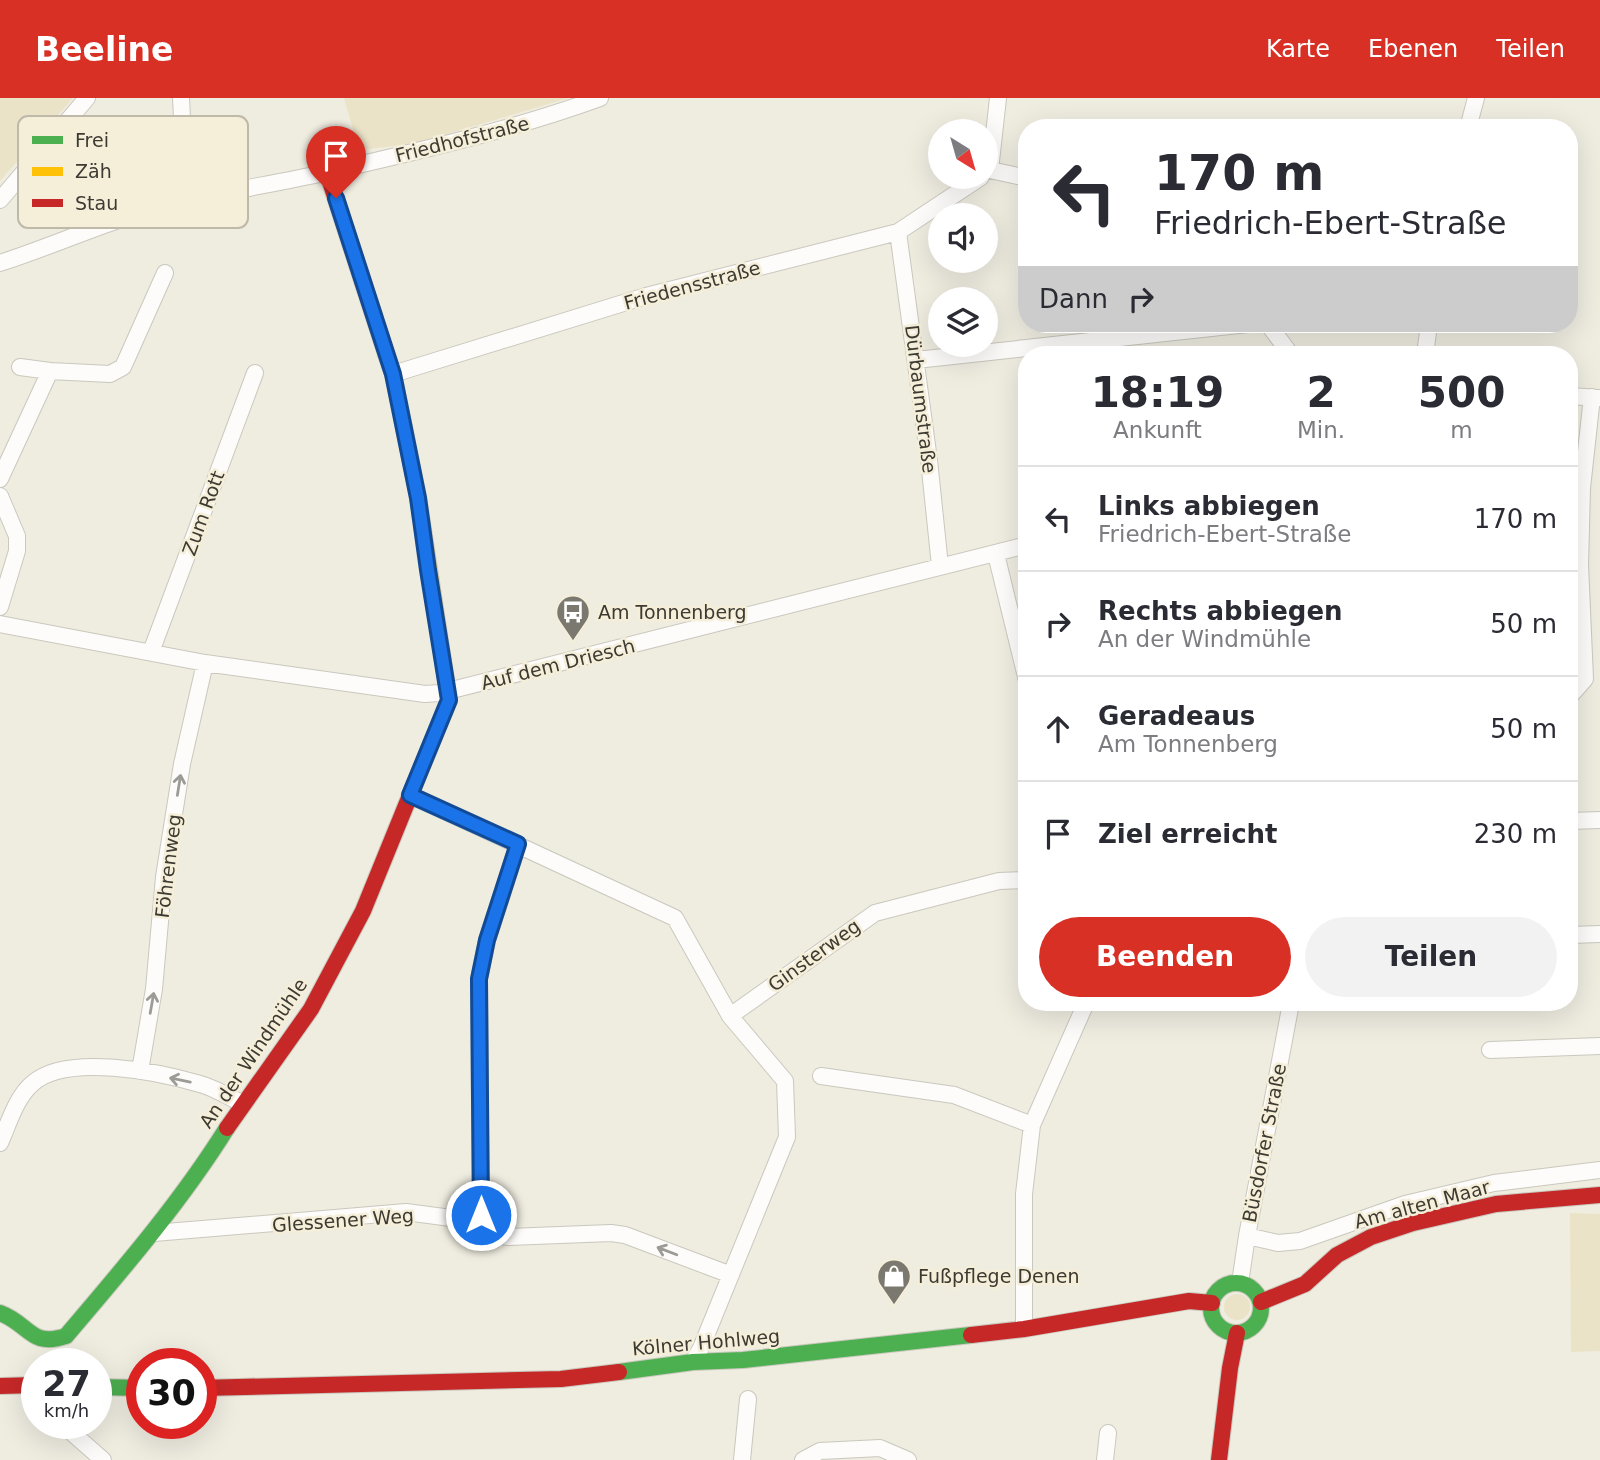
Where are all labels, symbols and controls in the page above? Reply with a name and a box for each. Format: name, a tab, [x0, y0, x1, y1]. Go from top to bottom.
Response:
text: Beeline	[35, 30, 173, 69]
text: Karte	[1266, 35, 1330, 63]
text: Ebenen	[1368, 35, 1458, 63]
text: Teilen	[1496, 35, 1565, 63]
street label: Friedhofstraße	[393, 112, 531, 166]
legend	[18, 116, 248, 228]
north arrow	[928, 119, 998, 189]
map controls	[928, 119, 998, 357]
pin	[306, 126, 366, 198]
text: Frei	[75, 129, 109, 151]
icon: arrive	[317, 137, 355, 175]
text: 170 m	[1154, 145, 1324, 202]
icon: left	[1039, 147, 1130, 238]
text: Zäh	[75, 160, 112, 182]
text: Stau	[75, 192, 118, 214]
button: sound	[928, 203, 998, 273]
text: Friedrich-Ebert-Straße	[1154, 204, 1507, 242]
street label: Friedensstraße	[621, 256, 763, 314]
icon: right	[1122, 280, 1160, 318]
text: Dann	[1039, 284, 1108, 314]
button: layers	[928, 287, 998, 357]
street label: Dürbaumstraße	[901, 324, 941, 474]
text: 18:19	[1091, 368, 1224, 417]
text: 2	[1306, 368, 1336, 417]
text: 500	[1418, 368, 1505, 417]
text: Ankunft	[1113, 417, 1202, 443]
text: Min.	[1297, 417, 1345, 443]
text: m	[1450, 417, 1473, 443]
street label: Zum Rott	[178, 468, 228, 558]
text: Links abbiegen	[1098, 491, 1320, 521]
icon: left	[1039, 500, 1077, 538]
text: 170 m	[1474, 504, 1557, 534]
text: Friedrich-Ebert-Straße	[1098, 521, 1351, 547]
bus stop icon: Am Tonnenberg	[554, 593, 592, 642]
text: Rechts abbiegen	[1098, 596, 1343, 626]
place label: Am Tonnenberg	[598, 601, 747, 623]
icon: right	[1039, 605, 1077, 643]
text: 50 m	[1490, 609, 1557, 639]
text: An der Windmühle	[1098, 626, 1311, 652]
street label: Auf dem Driesch	[479, 634, 637, 694]
text: Geradeaus	[1098, 701, 1255, 731]
icon: ahead	[1039, 710, 1077, 748]
text: 50 m	[1490, 714, 1557, 744]
text: Am Tonnenberg	[1098, 731, 1278, 757]
one-way arrow	[173, 774, 186, 797]
street label: Föhrenweg	[151, 813, 185, 919]
icon: arrive	[1039, 815, 1077, 853]
text: Ziel erreicht	[1098, 819, 1278, 849]
text: 230 m	[1474, 819, 1557, 849]
street label: Ginsterweg	[764, 914, 864, 996]
button: Beenden	[1039, 917, 1291, 997]
button: Teilen	[1305, 917, 1557, 997]
street label: An der Windmühle	[195, 974, 311, 1132]
one-way arrow	[146, 992, 159, 1015]
street label: Büsdorfer Straße	[1238, 1062, 1290, 1224]
one-way arrow	[169, 1072, 192, 1086]
street label: Am alten Maar	[1352, 1175, 1492, 1233]
position arrow	[444, 1178, 518, 1252]
street label: Glessener Weg	[271, 1204, 415, 1236]
one-way arrow	[657, 1243, 679, 1256]
shop icon: Fußpflege Denen	[875, 1257, 913, 1306]
place label: Fußpflege Denen	[918, 1265, 1080, 1287]
street label: Kölner Hohlweg	[631, 1325, 781, 1359]
speed limit sign: 30	[126, 1348, 217, 1439]
text: 27	[42, 1364, 91, 1404]
text: km/h	[44, 1400, 89, 1421]

